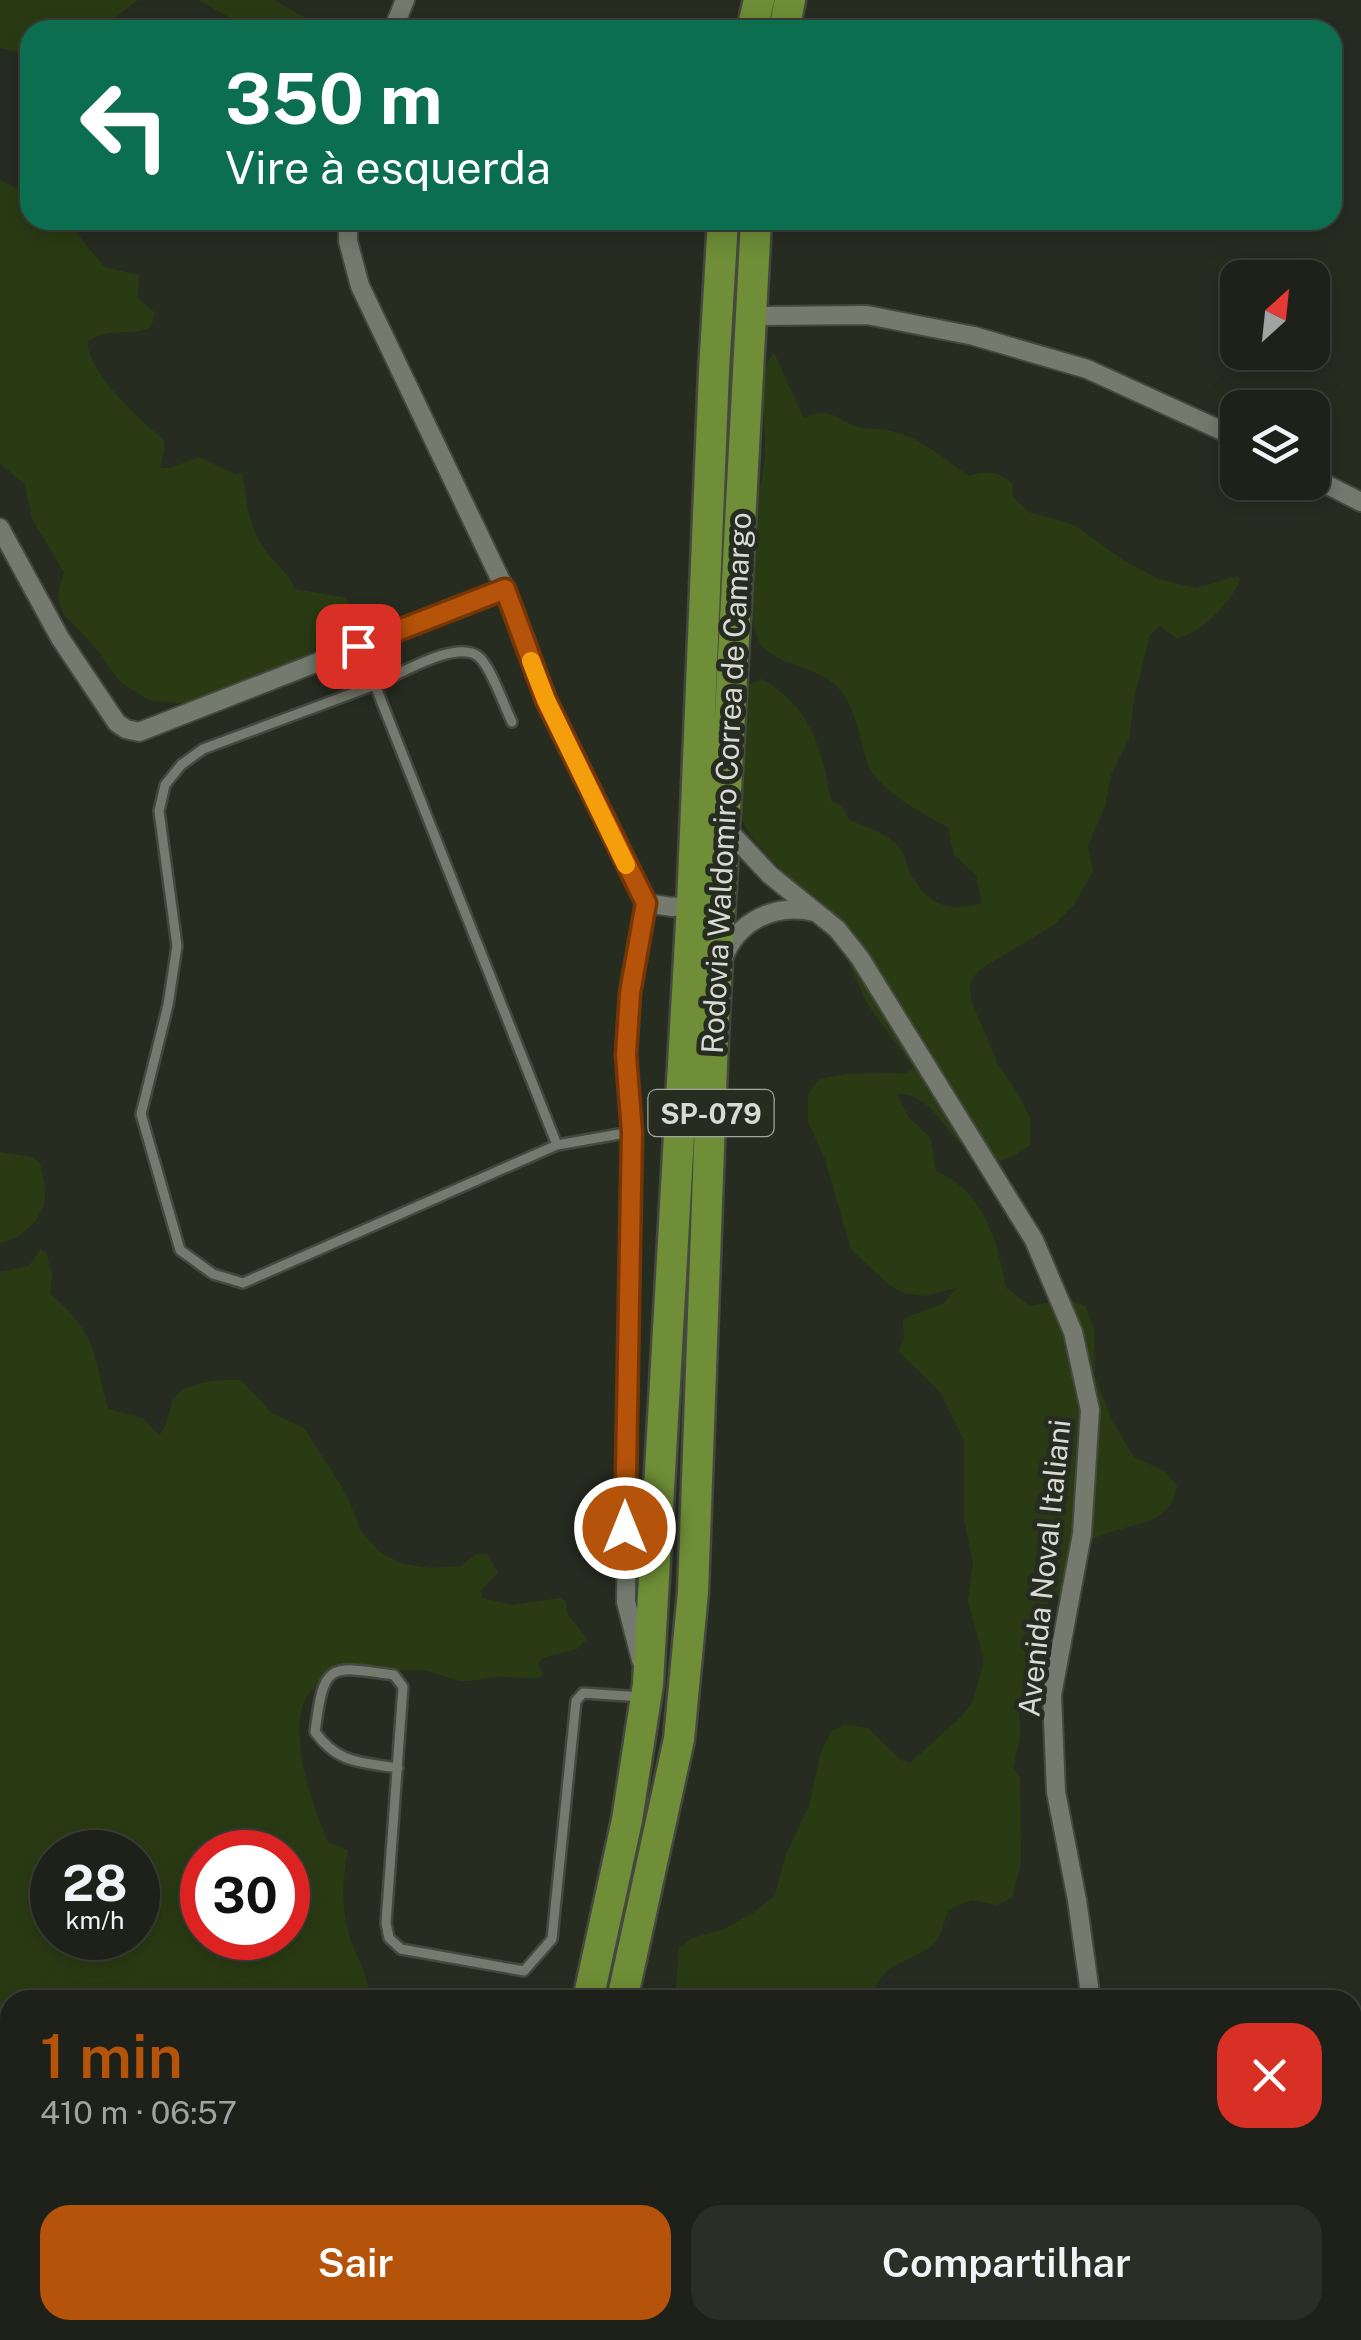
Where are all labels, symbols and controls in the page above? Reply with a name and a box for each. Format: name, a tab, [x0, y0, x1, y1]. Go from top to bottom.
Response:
text: 350 m	[225, 57, 442, 140]
icon: left	[60, 60, 190, 190]
text: Vire à esquerda	[225, 141, 551, 194]
north arrow	[1220, 260, 1330, 370]
map controls	[1220, 260, 1330, 500]
button: layers	[1220, 390, 1330, 500]
street label: Rodovia Waldomiro Correa de Camargo	[694, 511, 758, 1055]
pin	[316, 604, 401, 689]
icon: arrive	[331, 619, 386, 674]
road number: SP-079	[648, 1090, 774, 1136]
street label: Avenida Noval Italiani	[1010, 1418, 1078, 1718]
position arrow	[573, 1476, 677, 1580]
speed limit sign: 30	[180, 1830, 310, 1960]
text: 28	[62, 1853, 128, 1912]
text: km/h	[66, 1905, 124, 1935]
text: 1 min	[40, 2021, 183, 2092]
button: close	[1217, 2023, 1322, 2128]
text: 410 m · 06:57	[40, 2094, 237, 2131]
button: Sair	[40, 2205, 671, 2320]
button: Compartilhar	[691, 2205, 1322, 2320]

